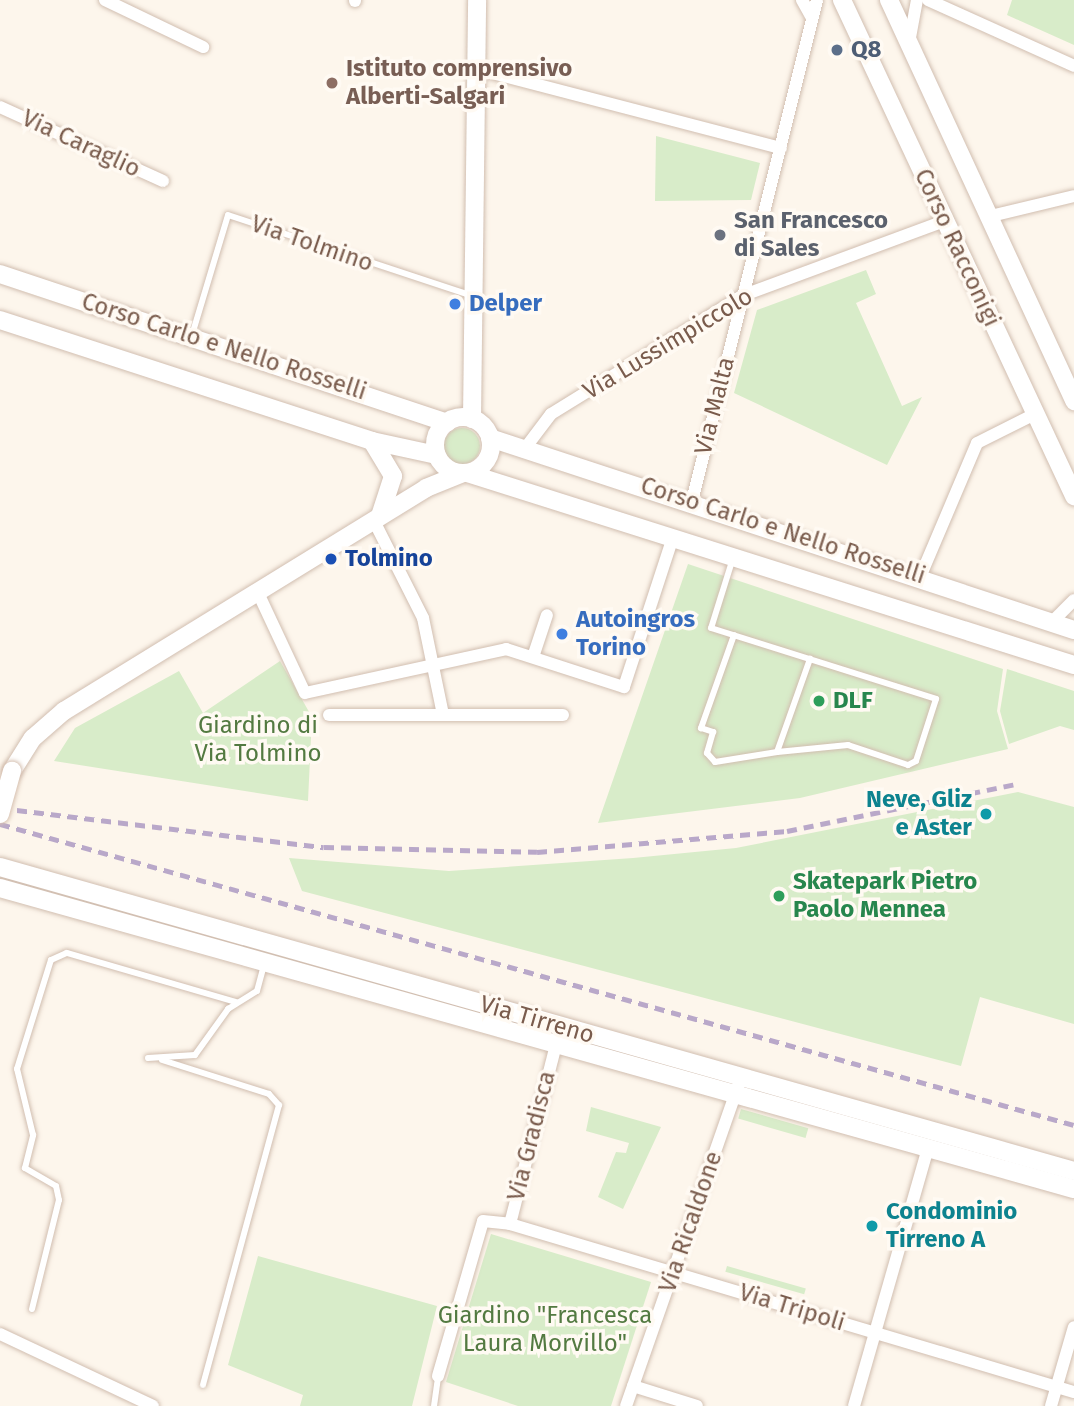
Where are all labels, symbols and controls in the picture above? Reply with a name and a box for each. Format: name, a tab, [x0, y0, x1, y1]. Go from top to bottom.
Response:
place label: Q8	[851, 36, 882, 64]
marker: Q8	[829, 42, 845, 58]
place label: Istituto comprensivo Alberti-Salgari	[346, 55, 572, 111]
marker: Istituto comprensivo Alberti-Salgari	[324, 75, 340, 91]
street label: Via Caraglio	[17, 104, 145, 184]
street label: Corso Racconigi	[908, 164, 1006, 332]
place label: San Francesco di Sales	[734, 207, 888, 263]
street label: Via Tolmino	[247, 210, 377, 278]
marker: San Francesco di Sales	[712, 227, 728, 243]
street label: Via Lussimpiccolo	[578, 282, 758, 406]
street label: Corso Carlo e Nello Rosselli	[78, 287, 370, 407]
place label: Delper	[469, 290, 542, 318]
marker: Delper	[447, 296, 463, 312]
street label: Via Malta	[689, 354, 741, 458]
street label: Corso Carlo e Nello Rosselli	[637, 471, 929, 591]
place label: Tolmino	[345, 545, 433, 573]
marker: Tolmino	[323, 551, 339, 567]
place label: Autoingros Torino	[576, 606, 695, 662]
marker: Autoingros Torino	[554, 626, 570, 642]
place label: DLF	[833, 687, 873, 715]
marker: DLF	[811, 693, 827, 709]
park label: Giardino di Via Tolmino	[194, 712, 322, 768]
place label: Neve, Gliz e Aster	[866, 786, 972, 842]
marker: Neve, Gliz e Aster	[978, 806, 994, 822]
place label: Skatepark Pietro Paolo Mennea	[793, 868, 977, 924]
marker: Skatepark Pietro Paolo Mennea	[771, 888, 787, 904]
street label: Via Tirreno	[476, 990, 598, 1050]
street label: Via Gradisca	[502, 1068, 562, 1204]
street label: Via Ricaldone	[653, 1148, 729, 1296]
place label: Condominio Tirreno A	[886, 1198, 1017, 1254]
marker: Condominio Tirreno A	[864, 1218, 880, 1234]
street label: Via Tripoli	[736, 1278, 848, 1338]
park label: Giardino "Francesca Laura Morvillo"	[438, 1302, 652, 1358]

